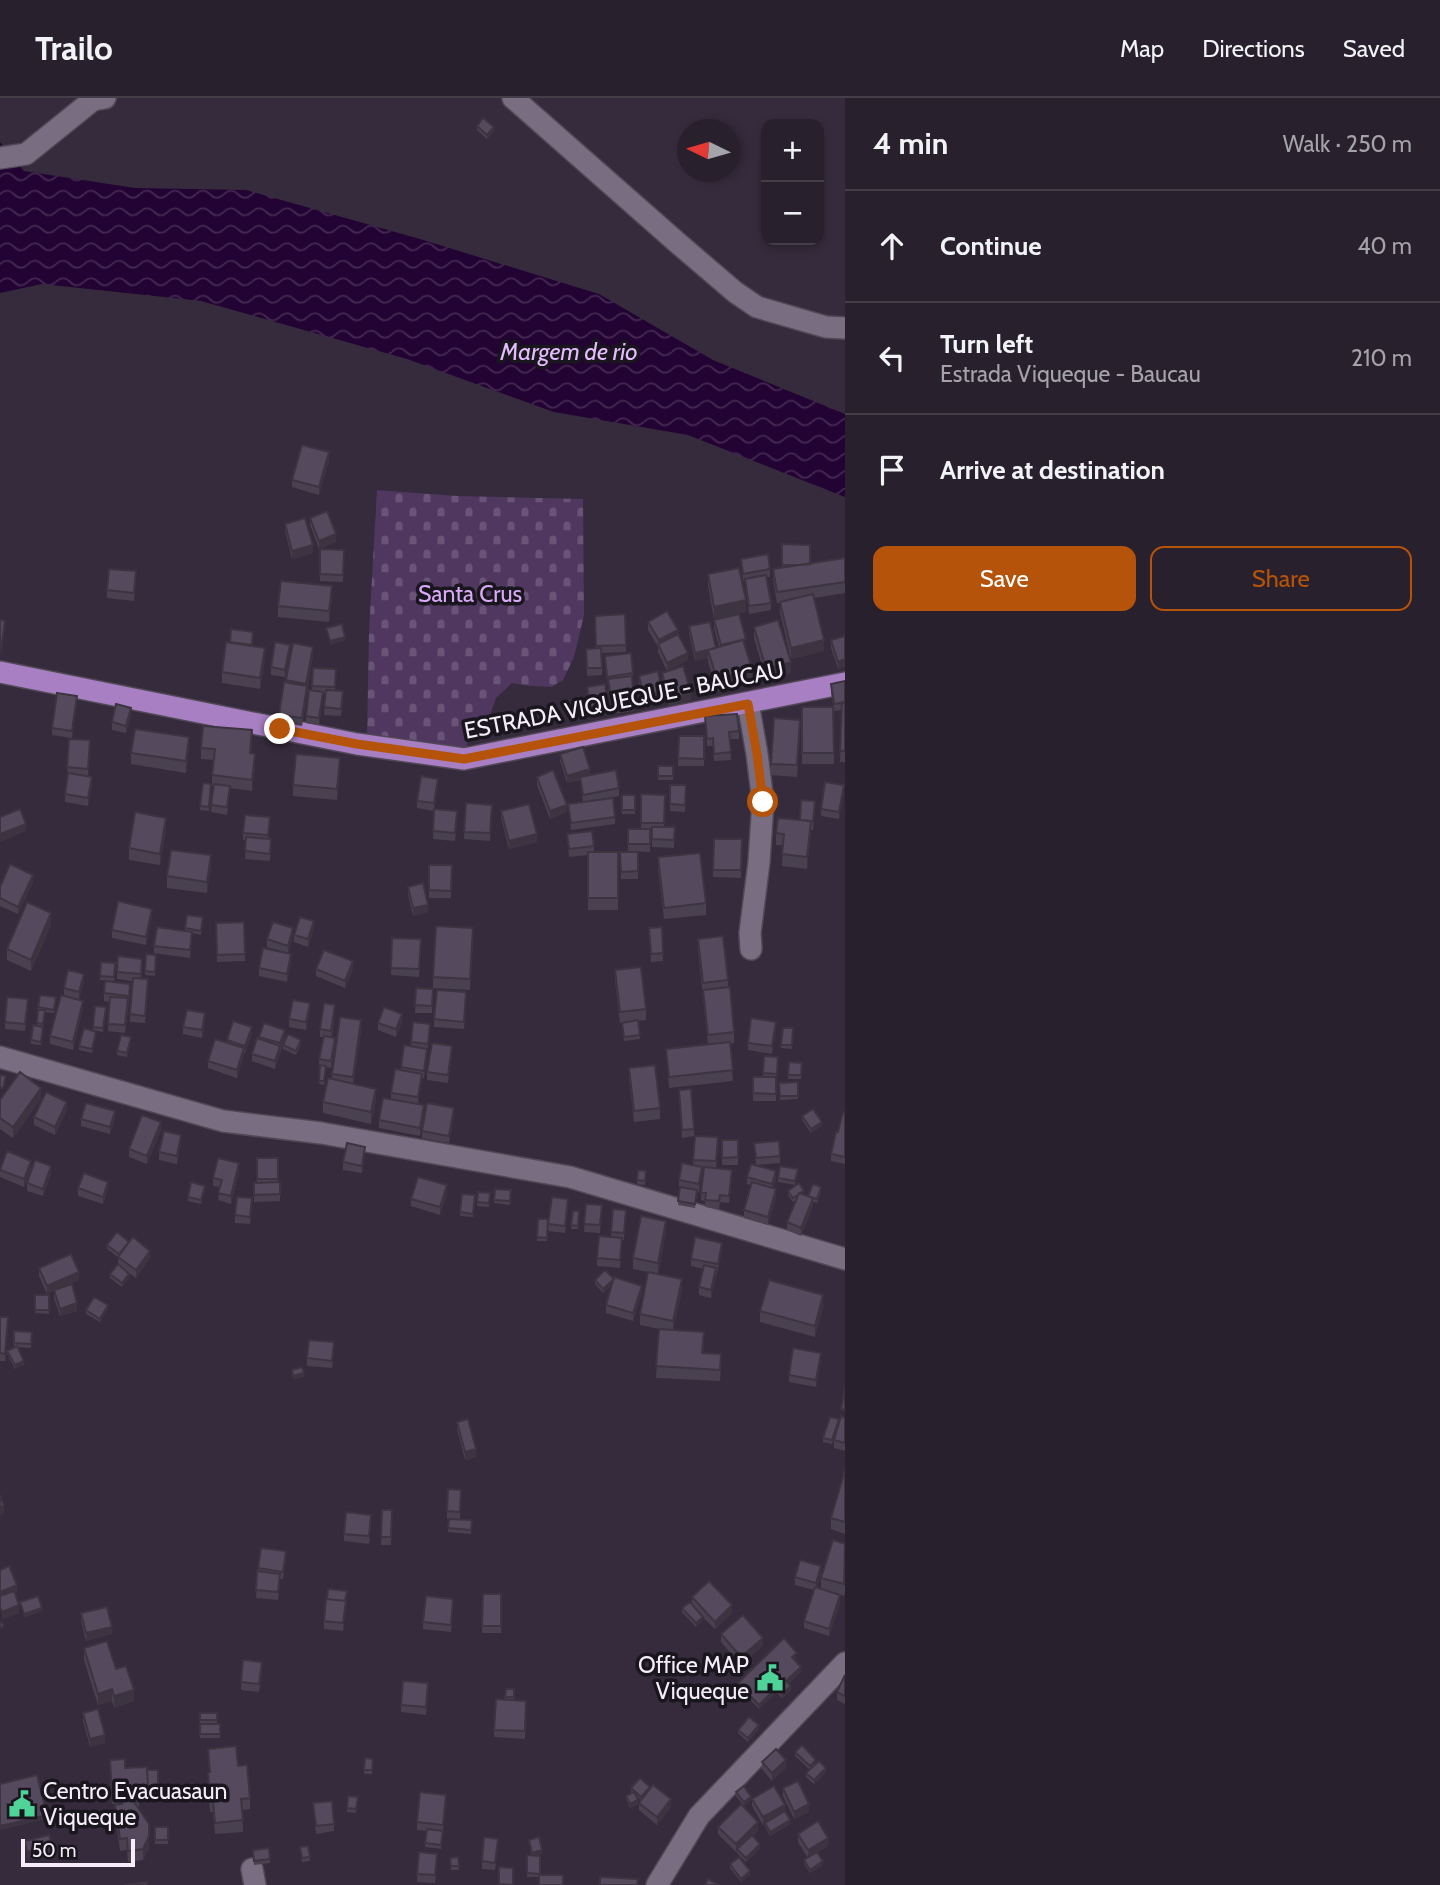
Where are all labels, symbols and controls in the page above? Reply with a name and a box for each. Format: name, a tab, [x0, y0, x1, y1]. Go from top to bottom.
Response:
text: Trailo	[35, 28, 113, 68]
text: Map	[1120, 34, 1164, 63]
text: Directions	[1202, 34, 1305, 63]
text: Saved	[1343, 34, 1405, 63]
north arrow	[677, 119, 740, 182]
map controls	[761, 119, 824, 245]
button: +	[761, 119, 824, 182]
text: 4 min	[873, 125, 948, 162]
text: Walk · 250 m	[1283, 130, 1412, 158]
button: −	[761, 182, 824, 245]
icon: ahead	[873, 227, 911, 265]
text: Continue	[940, 230, 1042, 262]
text: 40 m	[1357, 232, 1412, 260]
text: Turn left	[940, 328, 1033, 360]
water label: Margem de rio	[499, 337, 638, 366]
icon: left	[873, 339, 911, 377]
text: 210 m	[1351, 344, 1412, 372]
text: Estrada Viqueque - Baucau	[940, 360, 1201, 388]
icon: arrive	[873, 451, 911, 489]
text: Arrive at destination	[940, 454, 1165, 486]
button: Save	[873, 546, 1136, 611]
button: Share	[1150, 546, 1412, 611]
park label: Santa Crus	[418, 580, 522, 608]
street label: ESTRADA VIQUEQUE - BAUCAU	[462, 655, 786, 745]
route end	[264, 713, 295, 744]
route start	[747, 786, 778, 817]
place label: Office MAP Viqueque	[638, 1651, 749, 1705]
public building icon: Office MAP Viqueque	[755, 1663, 785, 1693]
place label: Centro Evacuasaun Viqueque	[43, 1777, 227, 1831]
public building icon: Centro Evacuasaun Viqueque	[7, 1789, 37, 1819]
scale bar	[21, 1836, 135, 1868]
text: 50 m	[32, 1839, 76, 1862]

